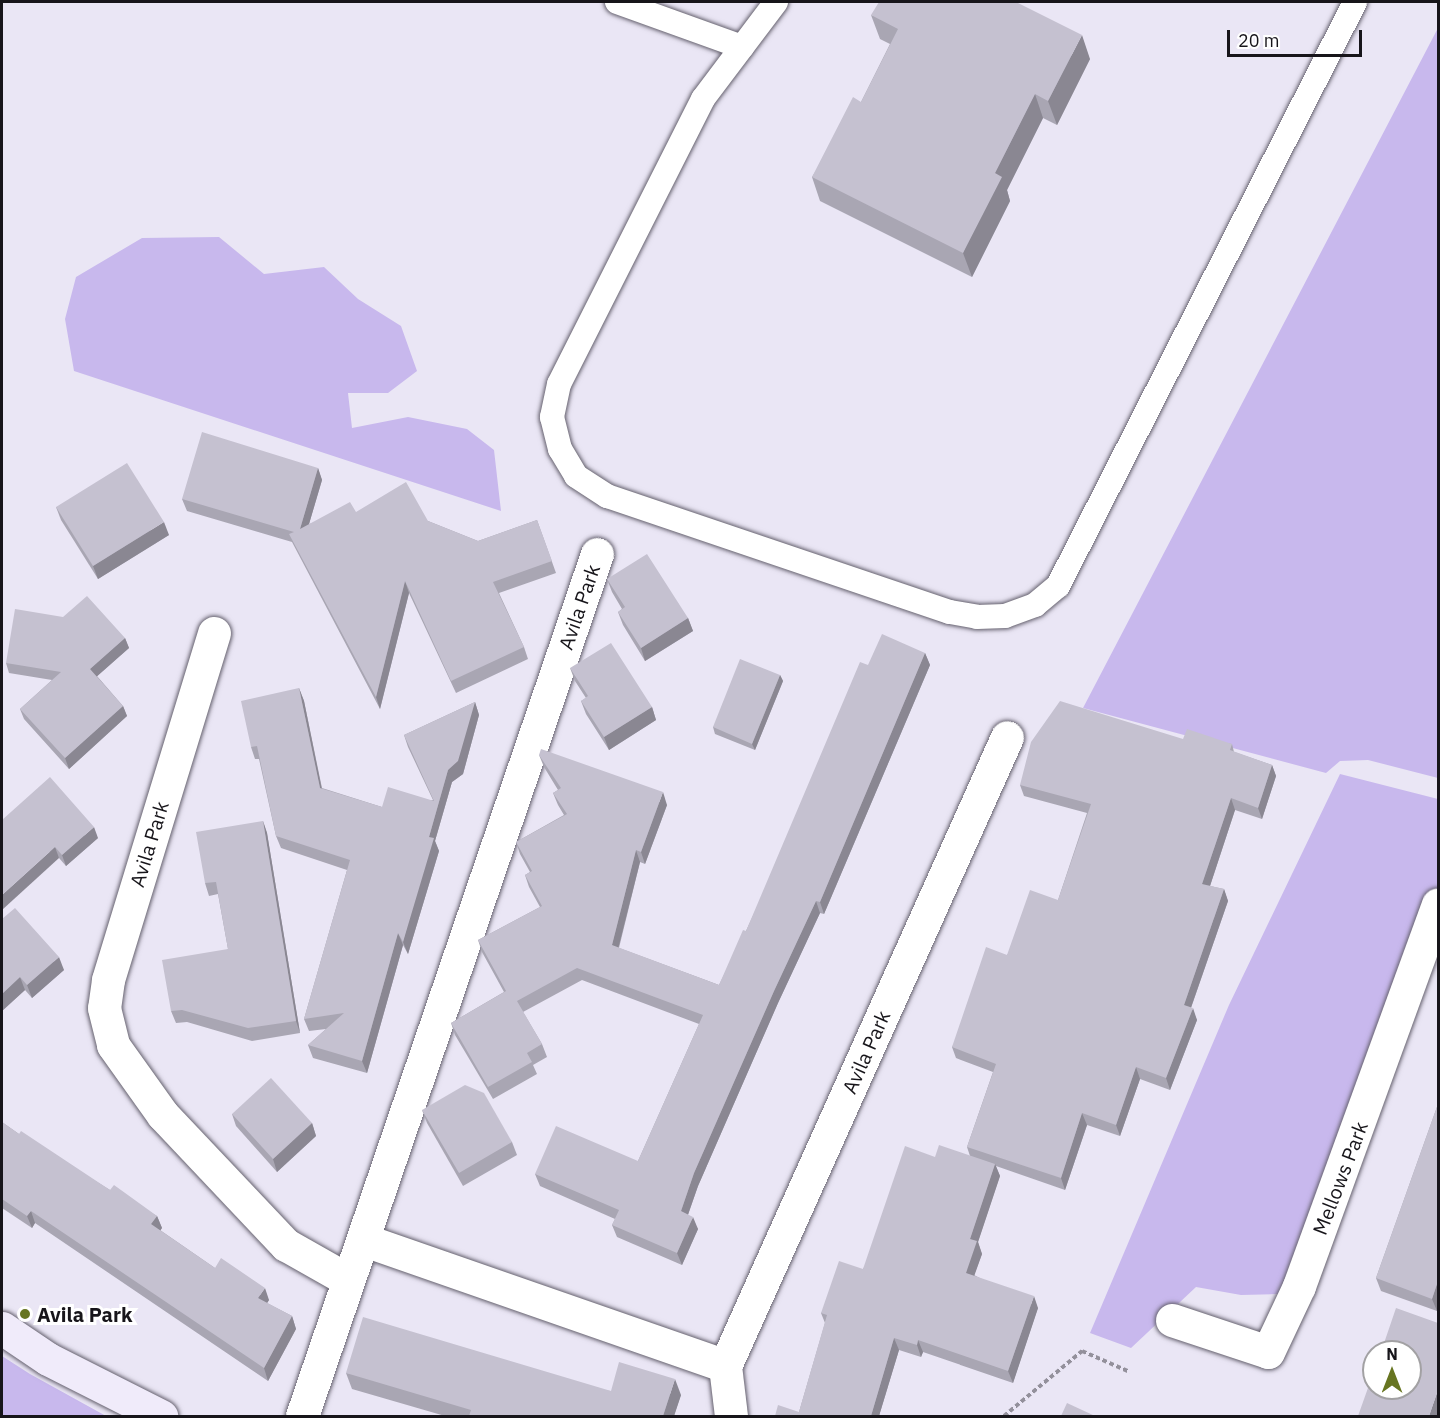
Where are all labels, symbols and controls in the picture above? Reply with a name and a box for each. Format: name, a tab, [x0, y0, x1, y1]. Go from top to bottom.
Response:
scale bar	[1230, 18, 1365, 56]
text: 20 m	[1238, 29, 1280, 52]
street label: Avila Park	[553, 561, 605, 653]
street label: Avila Park	[125, 798, 173, 890]
street label: Avila Park	[837, 1007, 895, 1097]
street label: Mellows Park	[1307, 1118, 1373, 1238]
place label: Avila Park	[37, 1302, 133, 1326]
marker: Avila Park	[18, 1307, 32, 1321]
north arrow	[1362, 1340, 1422, 1400]
text: N	[1386, 1344, 1398, 1364]

